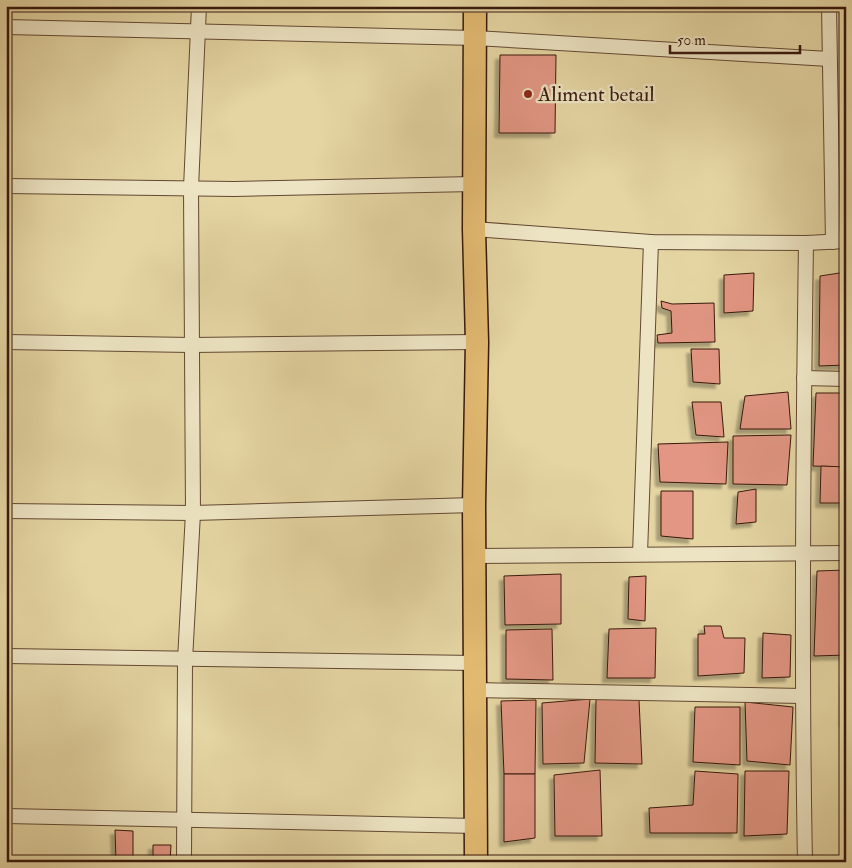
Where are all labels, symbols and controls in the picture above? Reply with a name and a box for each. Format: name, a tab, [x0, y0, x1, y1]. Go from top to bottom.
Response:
scale bar	[670, 22, 800, 54]
text: 50 m	[677, 31, 706, 50]
place label: Aliment betail	[537, 81, 655, 108]
marker: Aliment betail	[522, 88, 534, 100]

